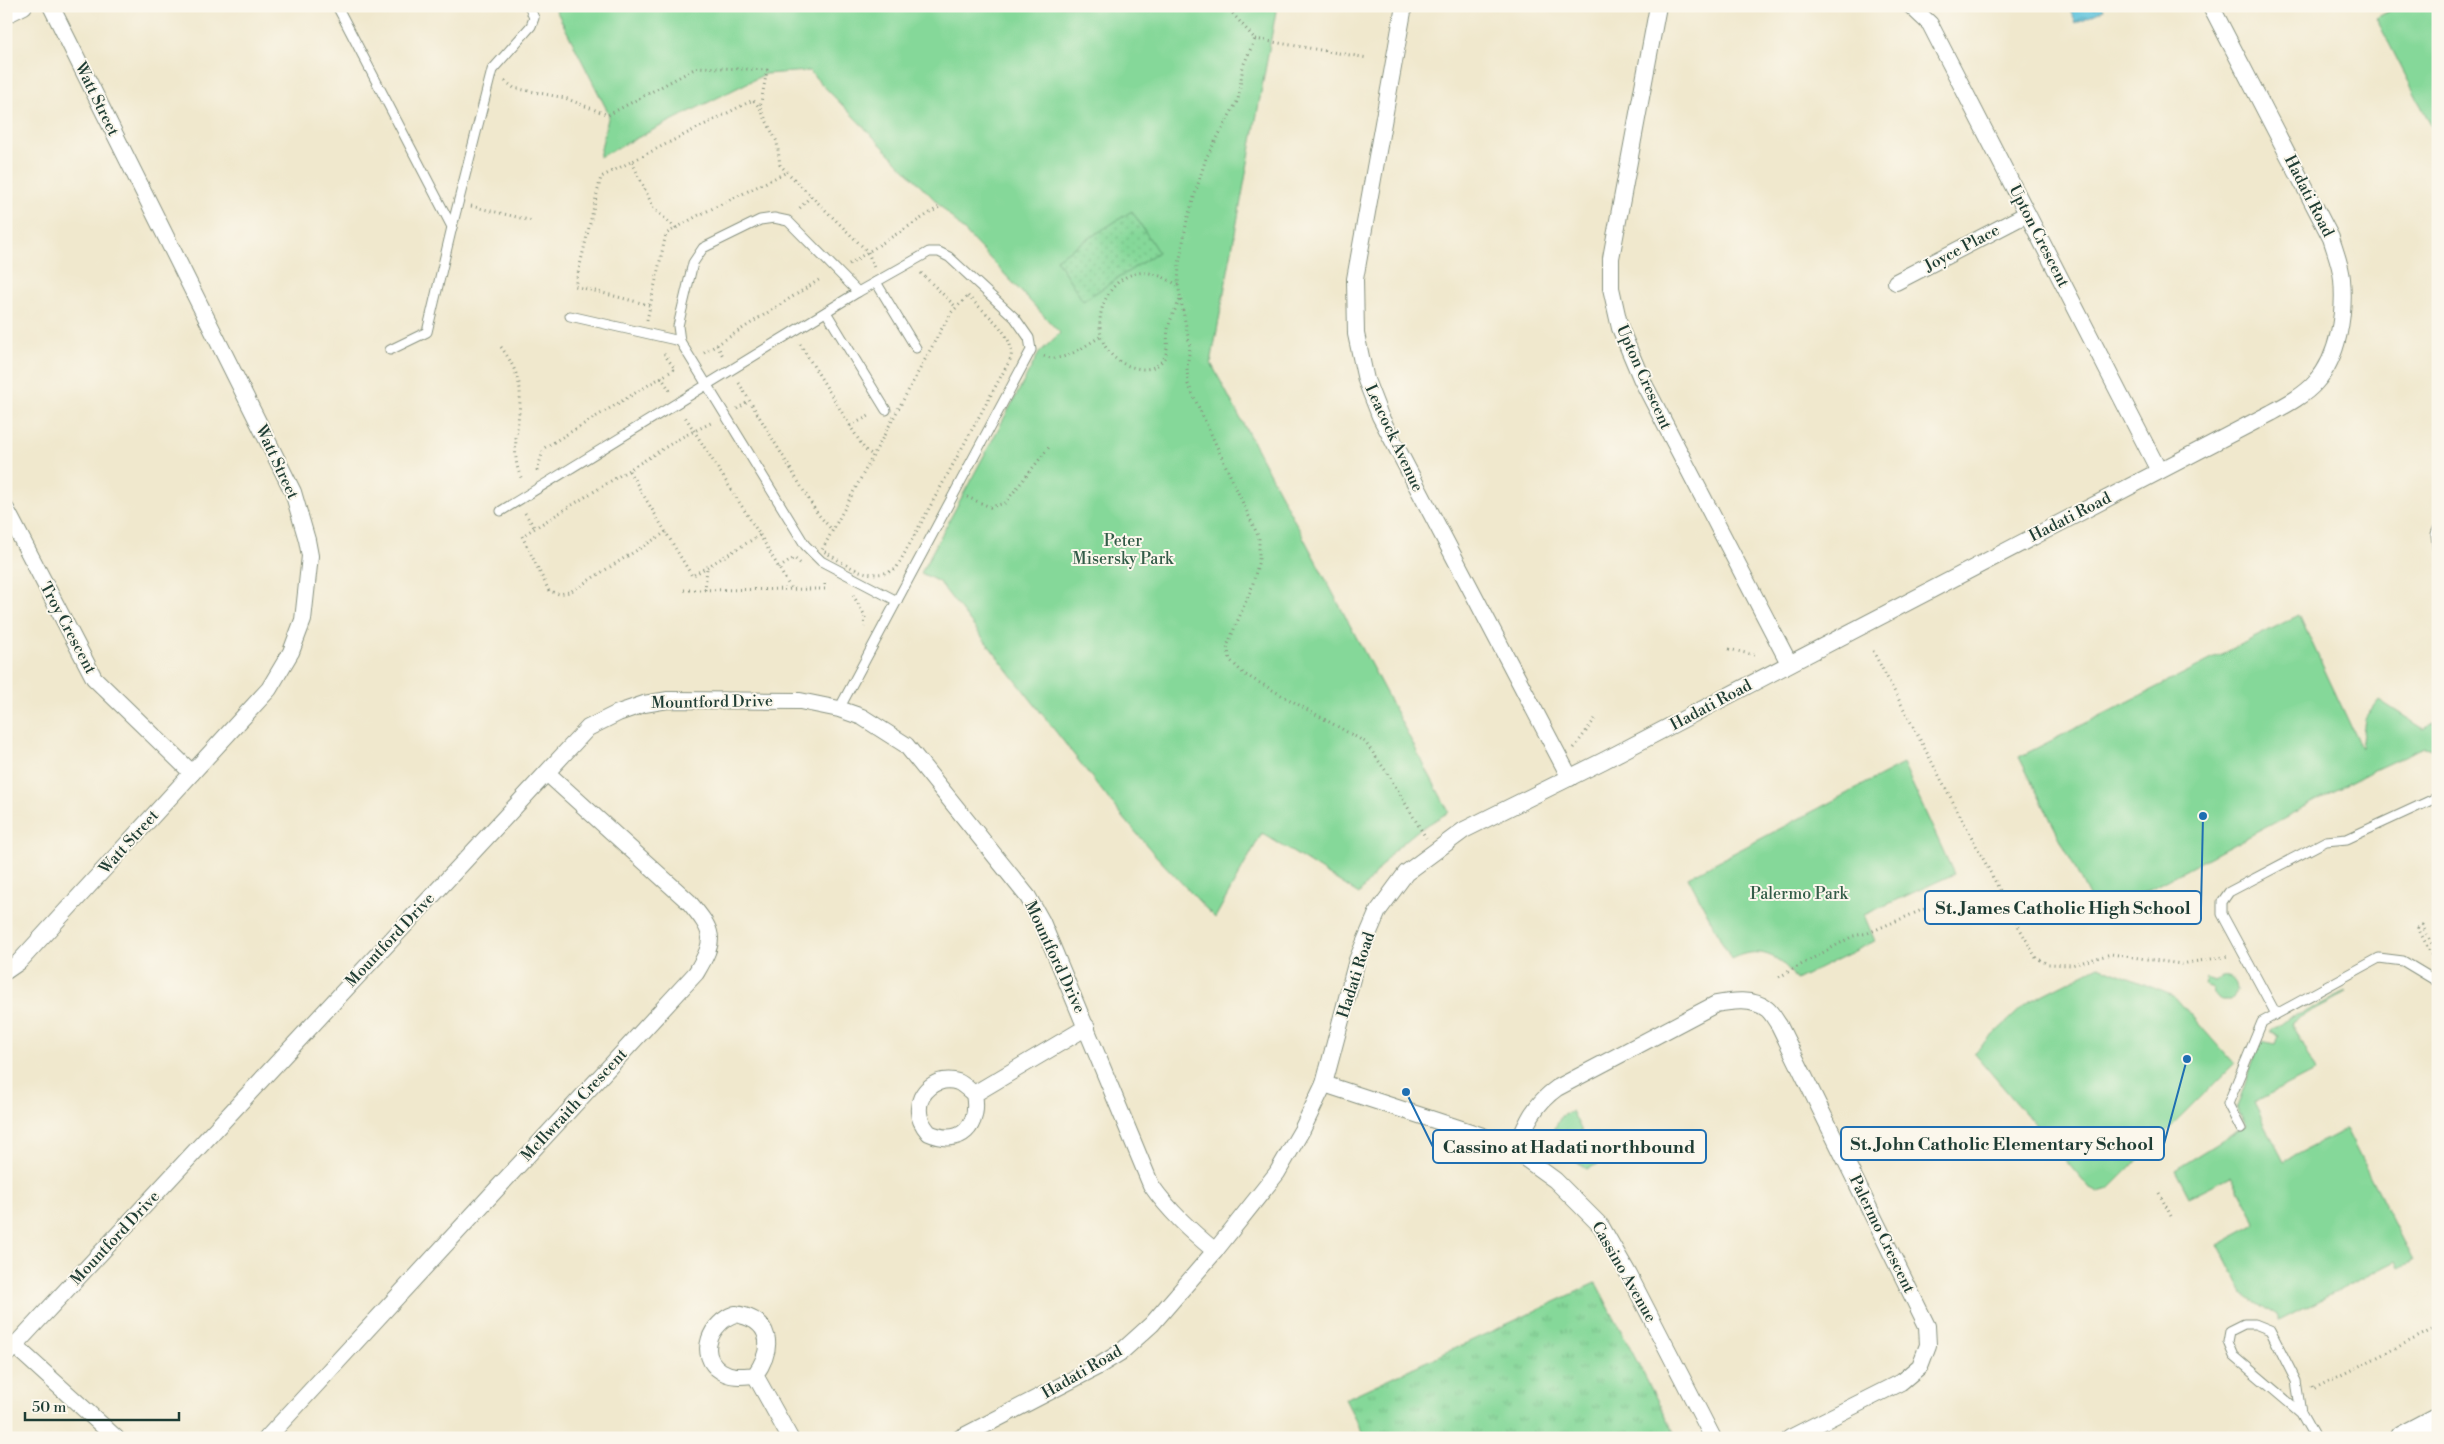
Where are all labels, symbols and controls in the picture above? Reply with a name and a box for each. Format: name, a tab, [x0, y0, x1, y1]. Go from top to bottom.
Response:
street label: Watt Street	[70, 58, 124, 139]
street label: Hadati Road	[2280, 152, 2338, 240]
street label: Upton Crescent	[2005, 181, 2074, 291]
street label: Joyce Place	[1920, 220, 2003, 277]
street label: Upton Crescent	[1612, 322, 1676, 433]
street label: Leacock Avenue	[1360, 381, 1428, 495]
street label: Watt Street	[251, 421, 303, 503]
street label: Hadati Road	[2026, 488, 2114, 546]
park label: Peter Misersky Park	[1073, 531, 1175, 569]
street label: Troy Crescent	[35, 579, 101, 678]
street label: Hadati Road	[1667, 675, 1755, 735]
street label: Mountford Drive	[651, 691, 773, 713]
street label: Watt Street	[94, 805, 163, 879]
park label: Palermo Park	[1750, 884, 1850, 904]
street label: Mountford Drive	[341, 889, 439, 991]
callout: St. James Catholic High School	[1925, 891, 2201, 924]
text: St. James Catholic High School	[1935, 897, 2191, 920]
street label: Mountford Drive	[1020, 898, 1090, 1016]
street label: Hadati Road	[1333, 929, 1379, 1021]
street label: McIlwraith Crescent	[517, 1044, 632, 1166]
callout: St. John Catholic Elementary School	[1841, 1127, 2164, 1160]
callout: Cassino at Hadati northbound	[1433, 1130, 1706, 1163]
text: St. John Catholic Elementary School	[1850, 1133, 2154, 1156]
text: Cassino at Hadati northbound	[1443, 1136, 1695, 1159]
street label: Palermo Crescent	[1845, 1172, 1919, 1297]
street label: Mountford Drive	[66, 1187, 164, 1289]
street label: Cassino Avenue	[1587, 1218, 1661, 1326]
street label: Hadati Road	[1038, 1341, 1126, 1403]
scale bar	[25, 1389, 179, 1421]
text: 50 m	[32, 1398, 66, 1417]

